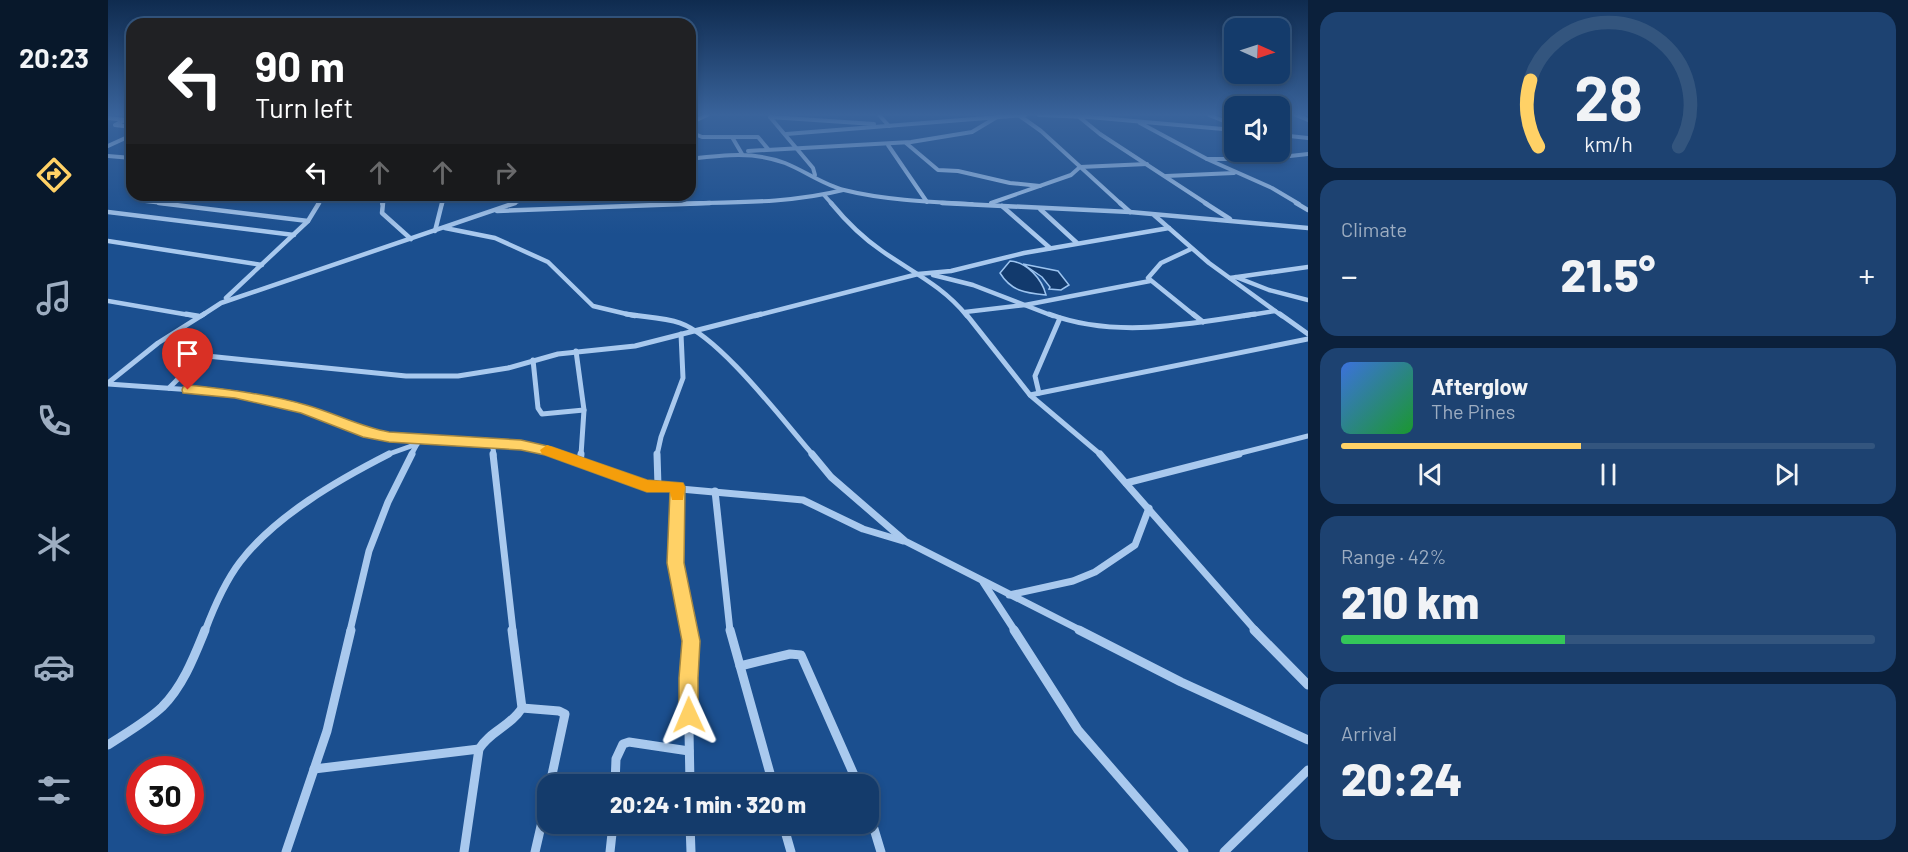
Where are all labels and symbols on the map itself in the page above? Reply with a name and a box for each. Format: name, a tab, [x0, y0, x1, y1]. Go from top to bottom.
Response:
north arrow	[1224, 18, 1290, 84]
pin	[162, 328, 213, 390]
position arrow	[657, 683, 721, 747]
speed limit sign: 30	[126, 756, 204, 834]

